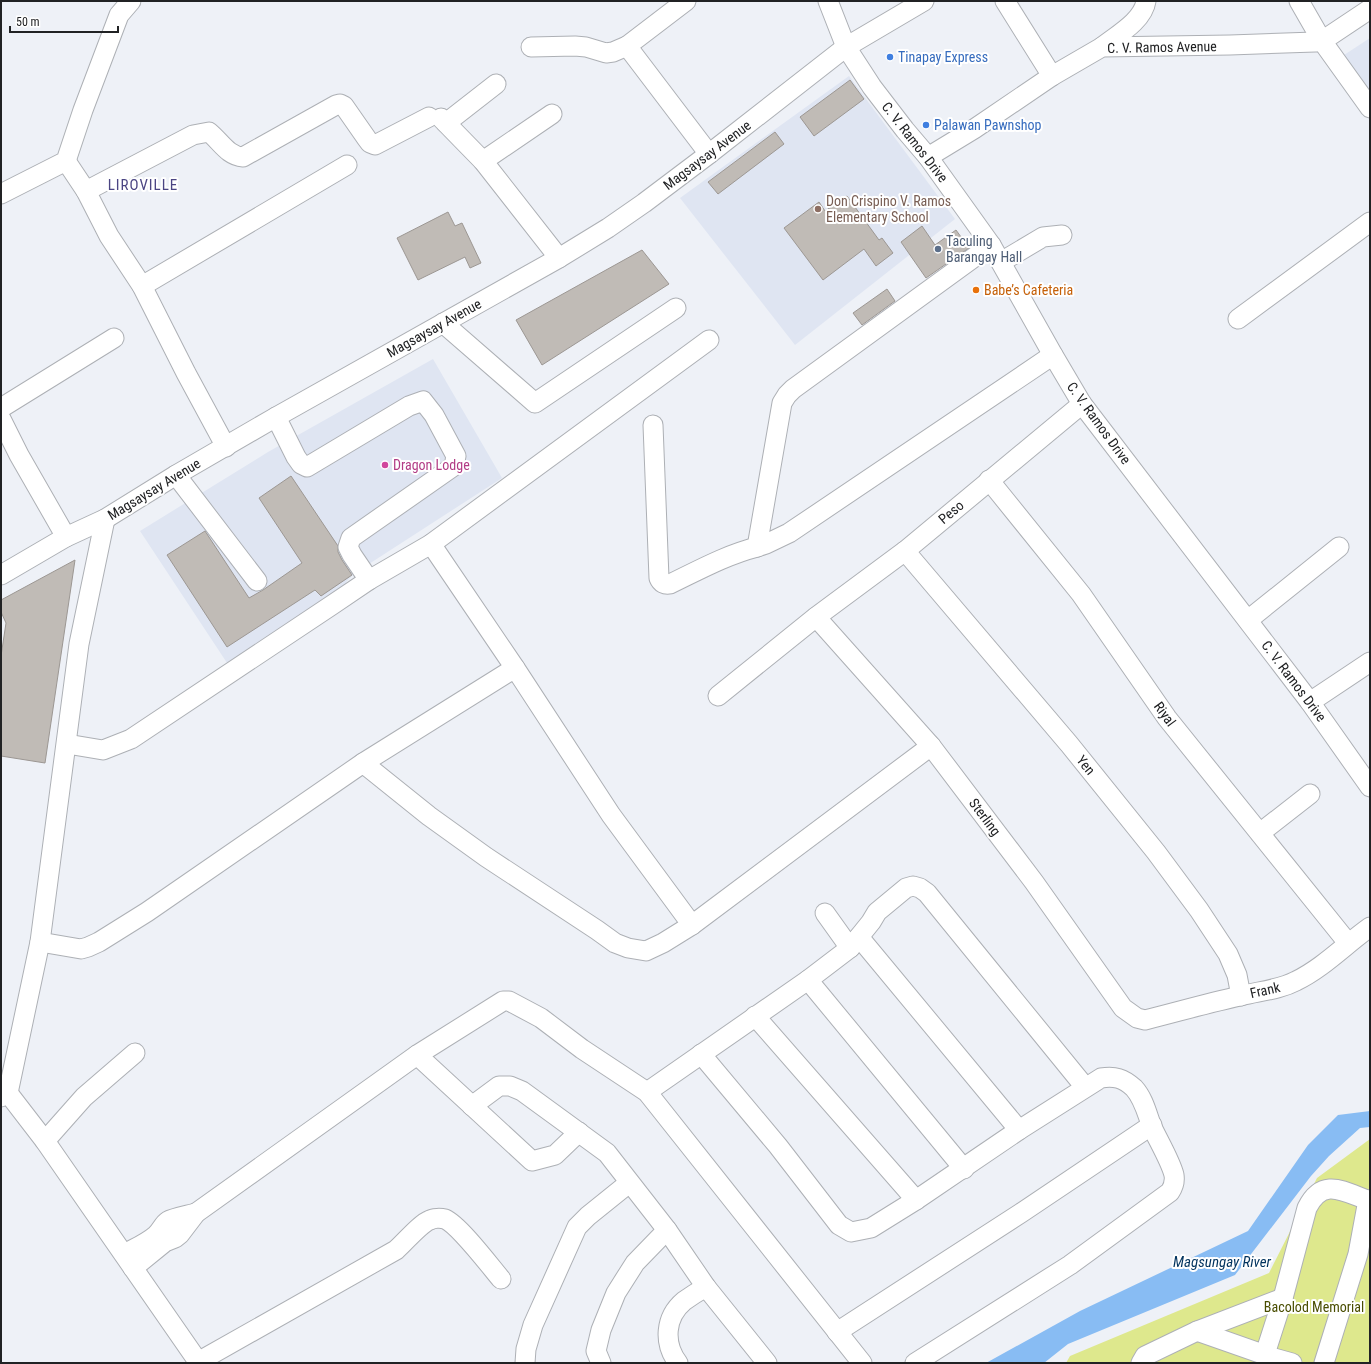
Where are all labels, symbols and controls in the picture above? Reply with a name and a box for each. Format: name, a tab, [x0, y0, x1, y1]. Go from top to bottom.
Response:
scale bar	[10, 8, 118, 34]
text: 50 m	[16, 15, 40, 29]
street label: C. V. Ramos Avenue	[1107, 38, 1217, 56]
place label: Tinapay Express	[898, 49, 988, 65]
marker: Tinapay Express	[885, 52, 895, 62]
street label: C. V. Ramos Drive	[879, 99, 952, 186]
street label: Magsaysay Avenue	[660, 117, 754, 193]
place label: Palawan Pawnshop	[934, 117, 1042, 133]
marker: Palawan Pawnshop	[921, 120, 931, 130]
district label: LIROVILLE	[108, 176, 178, 194]
place label: Don Crispino V. Ramos Elementary School	[826, 193, 951, 225]
marker: Don Crispino V. Ramos Elementary School	[813, 204, 823, 214]
place label: Taculing Barangay Hall	[946, 233, 1022, 265]
marker: Taculing Barangay Hall	[933, 244, 943, 254]
place label: Babe’s Cafeteria	[984, 282, 1073, 298]
marker: Babe’s Cafeteria	[971, 285, 981, 295]
street label: Magsaysay Avenue	[384, 295, 484, 361]
street label: C. V. Ramos Drive	[1064, 379, 1134, 467]
street label: Magsaysay Avenue	[105, 455, 204, 523]
place label: Dragon Lodge	[393, 457, 470, 473]
marker: Dragon Lodge	[380, 460, 390, 470]
street label: Peso	[935, 497, 967, 527]
street label: C. V. Ramos Drive	[1258, 637, 1330, 725]
street label: Riyal	[1151, 699, 1179, 729]
street label: Yen	[1073, 752, 1099, 778]
street label: Sterling	[966, 795, 1004, 839]
street label: Frank	[1248, 979, 1282, 1001]
water label: Magsungay River	[1173, 1253, 1271, 1271]
park label: Bacolod Memorial	[1264, 1299, 1364, 1315]

